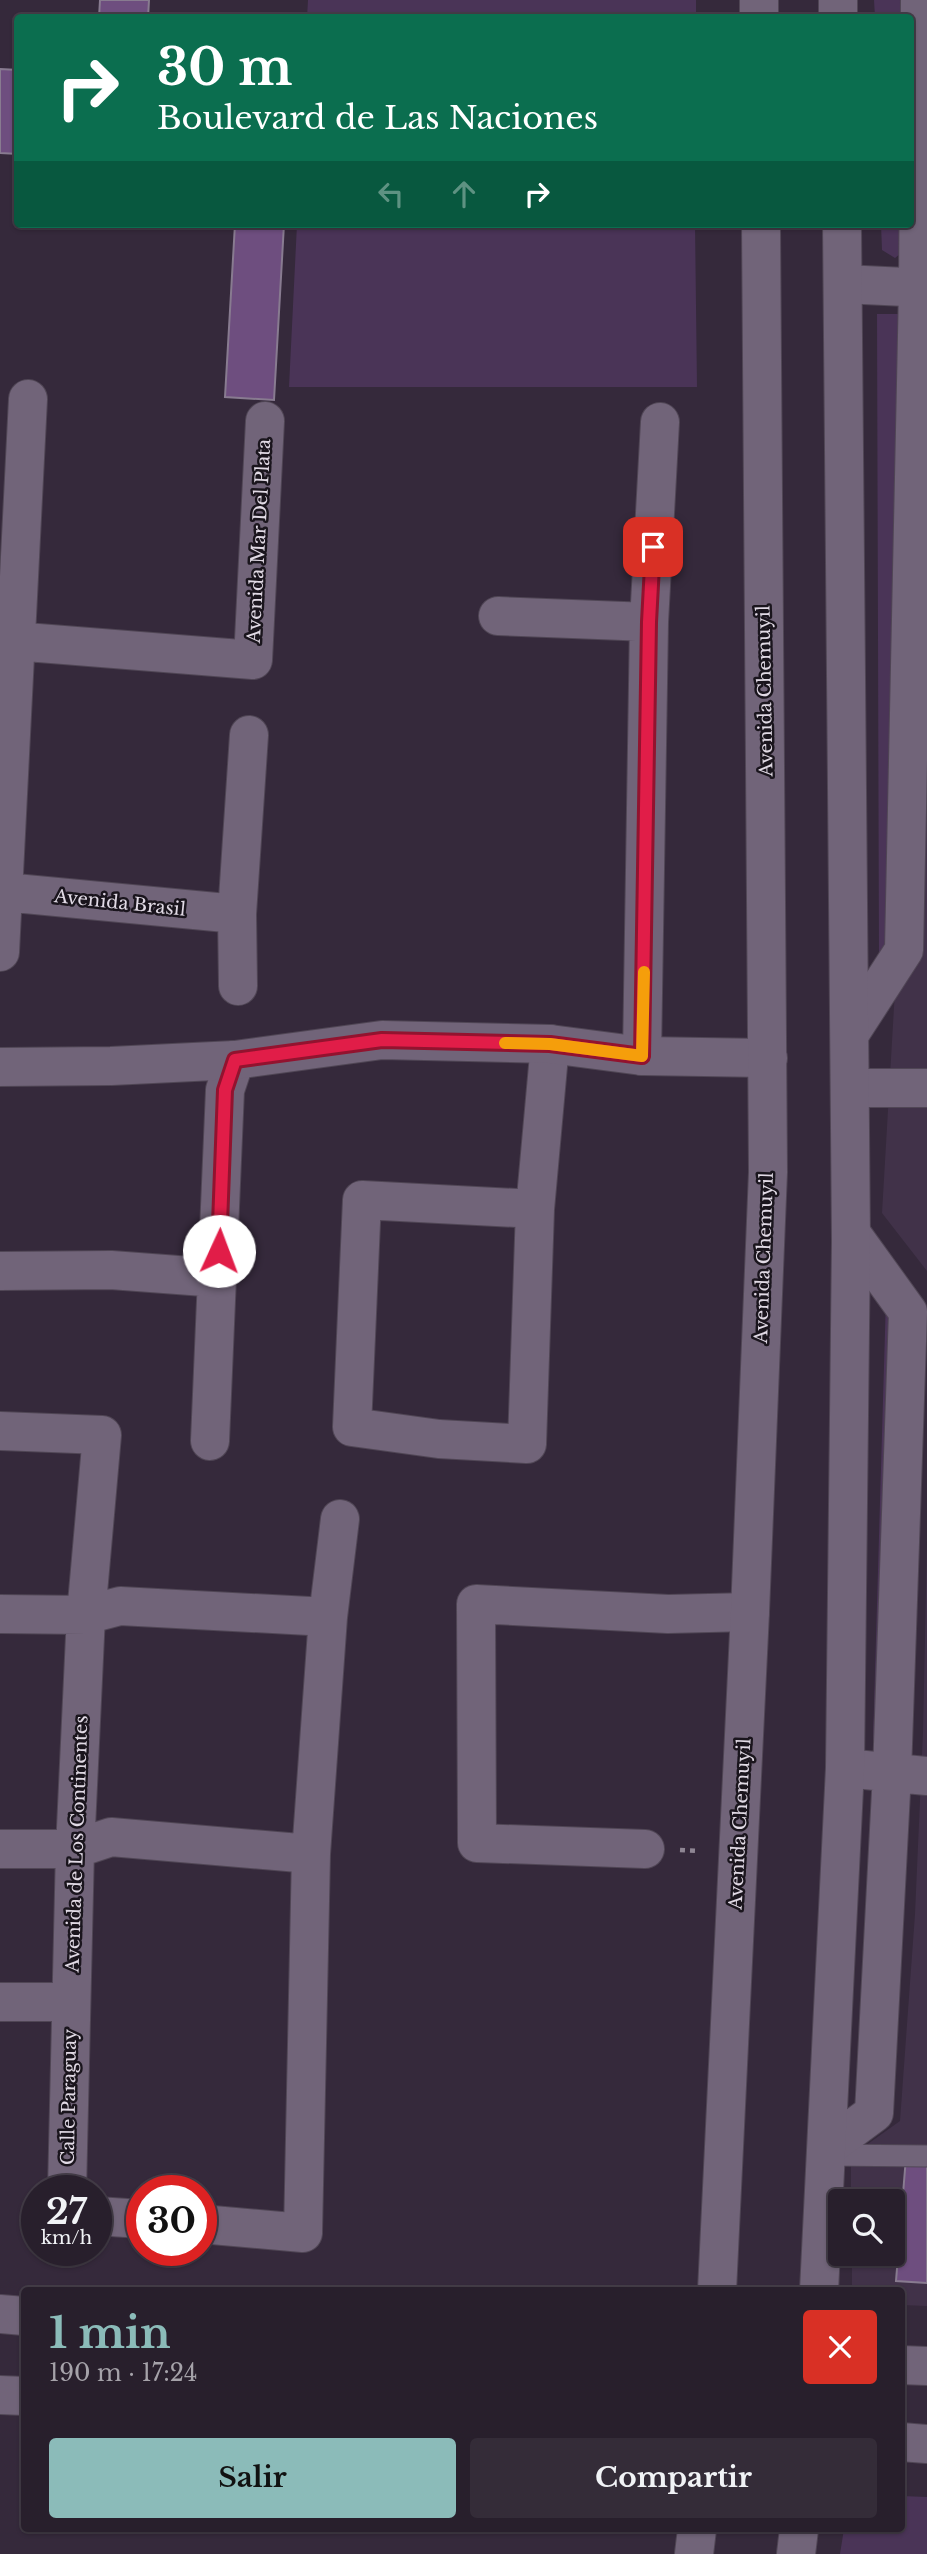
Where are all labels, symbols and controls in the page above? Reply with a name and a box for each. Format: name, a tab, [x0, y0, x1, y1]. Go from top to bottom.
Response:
text: 30 m	[157, 37, 292, 98]
icon: right	[42, 42, 133, 133]
text: Boulevard de Las Naciones	[157, 98, 598, 138]
icon: left	[372, 175, 410, 213]
icon: ahead	[445, 175, 483, 213]
icon: right	[518, 175, 556, 213]
street label: Avenida Mar Del Plata	[243, 438, 275, 645]
pin	[623, 517, 683, 577]
icon: arrive	[634, 528, 672, 566]
street label: Avenida Chemuyil	[753, 605, 778, 778]
street label: Avenida Brasil	[52, 885, 187, 921]
street label: Avenida Chemuyil	[750, 1172, 778, 1345]
position arrow	[182, 1214, 256, 1288]
street label: Avenida de Los Continentes	[61, 1715, 92, 1974]
street label: Avenida Chemuyil	[724, 1738, 755, 1911]
street label: Calle Paraguay	[57, 2028, 81, 2165]
speed limit sign: 30	[126, 2175, 217, 2266]
map controls	[828, 2189, 905, 2266]
button: search	[828, 2189, 905, 2266]
text: 27	[46, 2190, 87, 2233]
text: km/h	[41, 2227, 92, 2249]
text: 1 min	[49, 2307, 171, 2359]
button: close	[803, 2310, 877, 2384]
text: 190 m · 17:24	[49, 2359, 198, 2387]
button: Salir	[49, 2438, 456, 2518]
button: Compartir	[470, 2438, 877, 2518]

